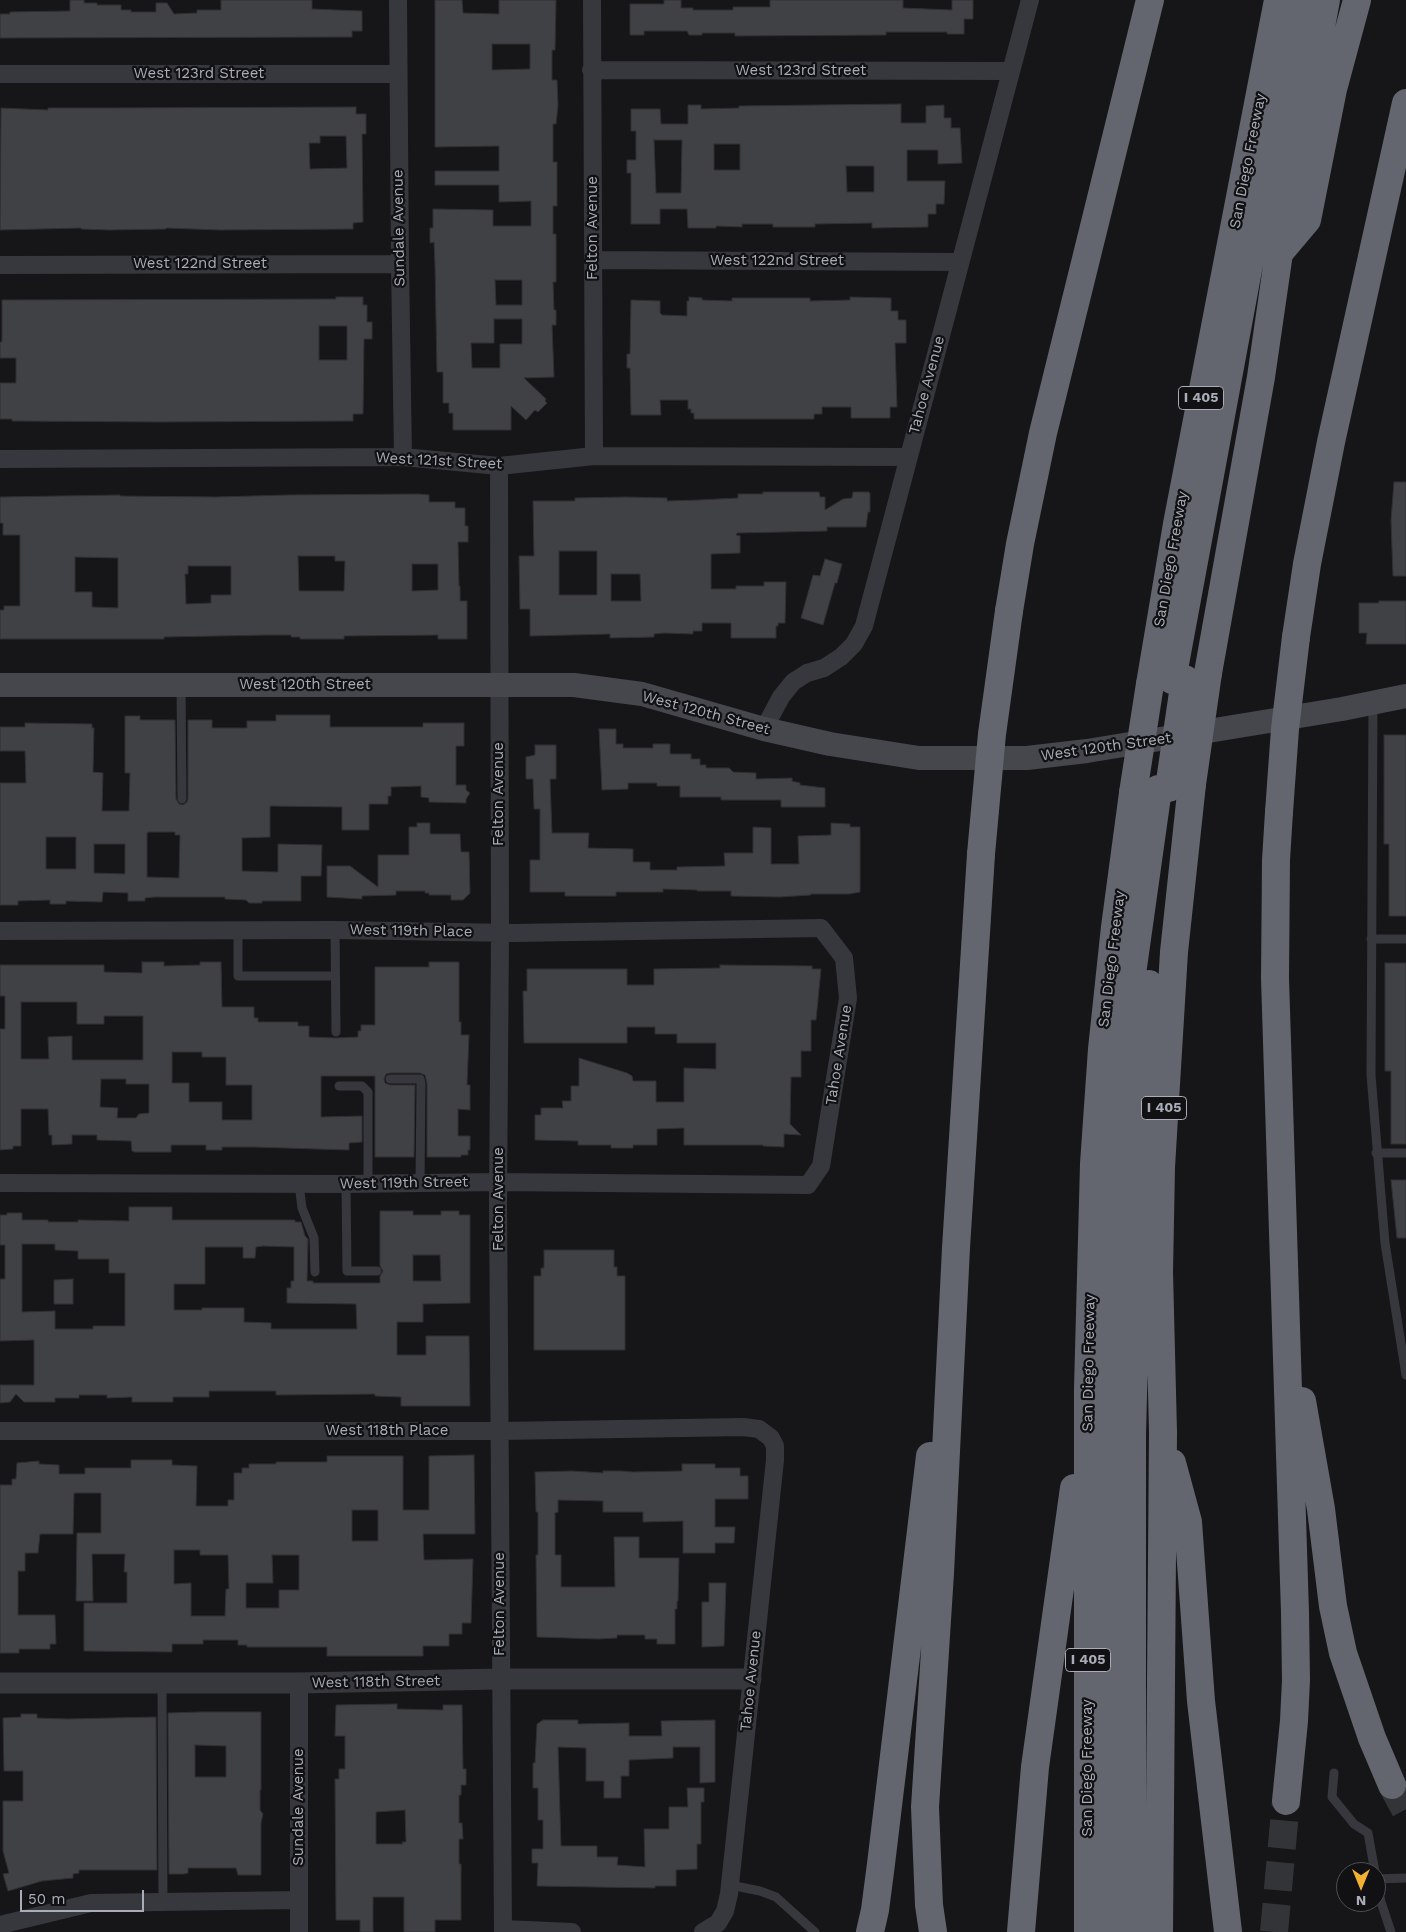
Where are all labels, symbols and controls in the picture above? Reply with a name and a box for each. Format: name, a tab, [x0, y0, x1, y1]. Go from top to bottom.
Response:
street label: West 123rd Street	[736, 62, 866, 80]
street label: West 123rd Street	[134, 65, 264, 83]
street label: San Diego Freeway	[1226, 92, 1270, 230]
street label: Sundale Avenue	[389, 169, 409, 287]
street label: Felton Avenue	[584, 176, 602, 280]
street label: West 122nd Street	[710, 252, 844, 270]
street label: West 122nd Street	[133, 255, 267, 273]
street label: Tahoe Avenue	[905, 334, 949, 436]
road number: I 405	[1178, 386, 1224, 409]
street label: West 121st Street	[375, 449, 503, 473]
street label: San Diego Freeway	[1150, 490, 1192, 628]
street label: West 120th Street	[239, 676, 371, 694]
street label: West 120th Street	[640, 687, 772, 739]
street label: West 120th Street	[1040, 729, 1172, 765]
street label: Felton Avenue	[490, 742, 508, 846]
street label: San Diego Freeway	[1095, 890, 1129, 1028]
street label: West 119th Place	[349, 921, 473, 941]
street label: Tahoe Avenue	[822, 1004, 856, 1106]
road number: I 405	[1142, 1096, 1186, 1120]
street label: Felton Avenue	[490, 1147, 508, 1251]
street label: West 119th Street	[340, 1173, 468, 1193]
street label: San Diego Freeway	[1079, 1294, 1099, 1432]
street label: West 118th Place	[326, 1422, 448, 1440]
street label: Felton Avenue	[491, 1552, 509, 1656]
street label: Tahoe Avenue	[737, 1630, 765, 1732]
road number: I 405	[1066, 1648, 1110, 1672]
street label: West 118th Street	[312, 1672, 440, 1692]
street label: San Diego Freeway	[1079, 1699, 1097, 1837]
street label: Sundale Avenue	[290, 1748, 308, 1866]
north arrow	[1336, 1862, 1386, 1912]
scale bar	[22, 1880, 146, 1912]
text: 50 m	[28, 1890, 65, 1908]
text: N	[1356, 1893, 1366, 1909]

